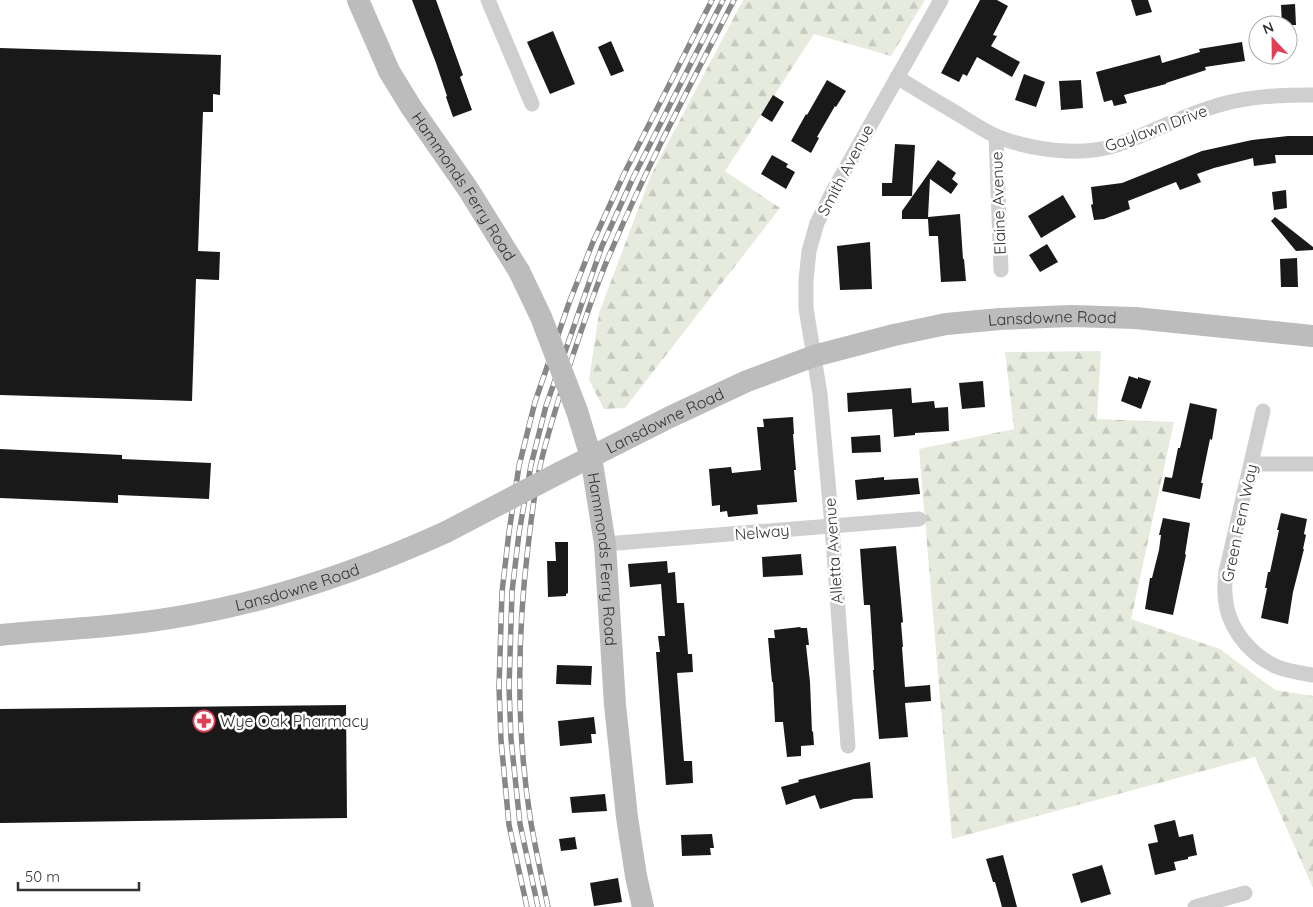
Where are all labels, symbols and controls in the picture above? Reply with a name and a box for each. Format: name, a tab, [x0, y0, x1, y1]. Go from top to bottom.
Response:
north arrow	[1248, 15, 1298, 65]
text: N	[1260, 18, 1276, 38]
street label: Gaylawn Drive	[1102, 100, 1210, 156]
street label: Hammonds Ferry Road	[407, 108, 520, 264]
street label: Smith Avenue	[813, 121, 877, 219]
street label: Elaine Avenue	[986, 151, 1010, 255]
street label: Lansdowne Road	[987, 306, 1117, 330]
street label: Lansdowne Road	[603, 383, 727, 458]
street label: Green Fern Way	[1217, 462, 1261, 584]
street label: Hammonds Ferry Road	[584, 471, 621, 646]
street label: Alletta Avenue	[819, 497, 847, 605]
street label: Nelway	[734, 520, 790, 544]
street label: Lansdowne Road	[233, 559, 362, 615]
pharmacy icon: Wye Oak Pharmacy	[192, 709, 216, 733]
place label: Wye Oak Pharmacy	[220, 711, 369, 731]
scale bar	[18, 860, 139, 892]
text: 50 m	[25, 867, 60, 886]

